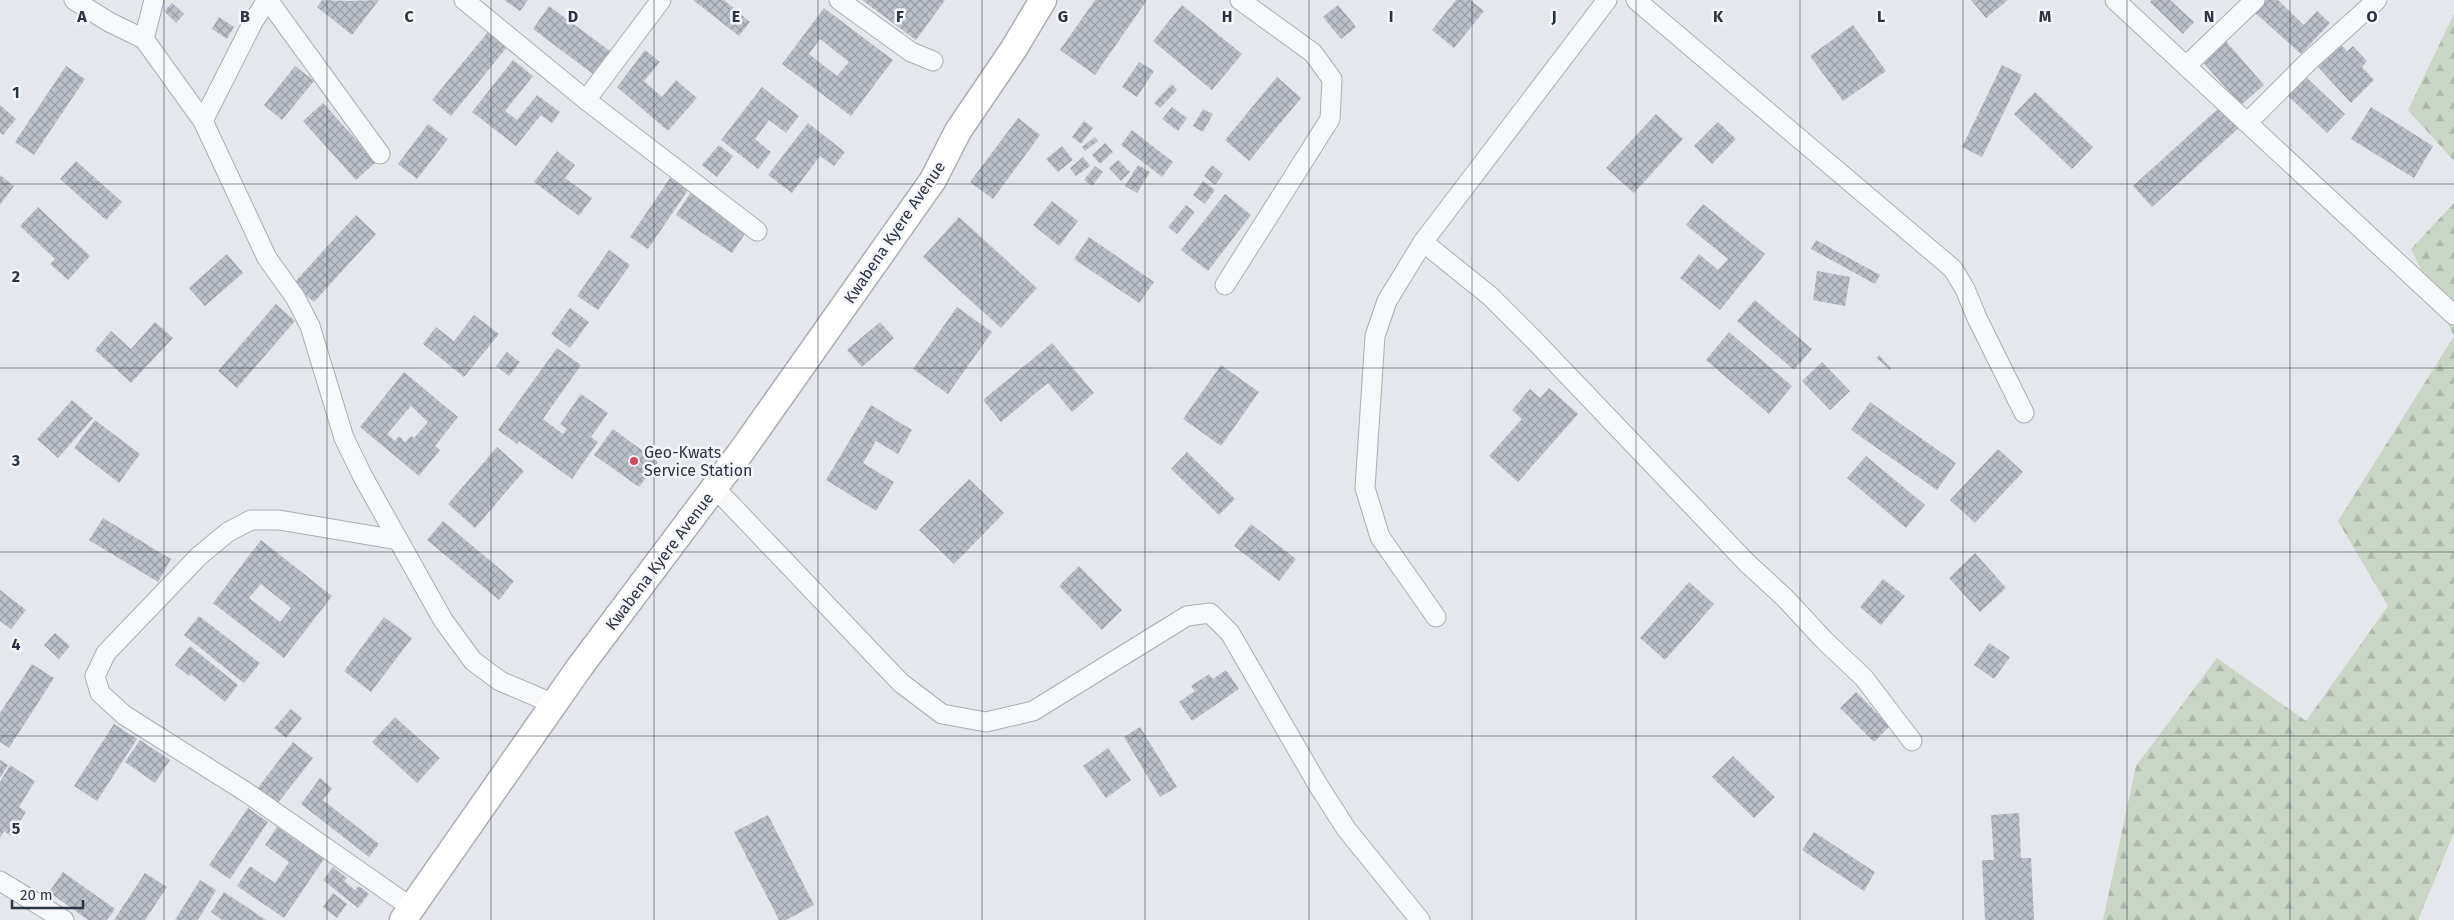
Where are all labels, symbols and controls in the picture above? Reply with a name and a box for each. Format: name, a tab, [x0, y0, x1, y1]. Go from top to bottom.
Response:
text: A	[76, 7, 87, 26]
text: B	[240, 7, 250, 26]
text: C	[404, 7, 414, 26]
text: D	[568, 7, 578, 26]
text: E	[732, 7, 740, 26]
text: F	[896, 7, 904, 26]
text: G	[1058, 7, 1068, 26]
text: H	[1222, 7, 1232, 26]
text: I	[1389, 7, 1393, 26]
text: J	[1550, 7, 1557, 26]
text: K	[1713, 7, 1724, 26]
text: L	[1877, 7, 1885, 26]
text: M	[2039, 7, 2052, 26]
text: N	[2204, 7, 2214, 26]
text: O	[2366, 7, 2378, 26]
text: 1	[12, 83, 20, 102]
street label: Kwabena Kyere Avenue	[840, 158, 949, 307]
text: 2	[12, 267, 20, 286]
place label: Geo-Kwats Service Station	[644, 443, 752, 480]
text: 3	[11, 451, 20, 470]
marker: Geo-Kwats Service Station	[628, 455, 640, 467]
street label: Kwabena Kyere Avenue	[601, 489, 717, 634]
text: 4	[11, 635, 21, 654]
text: 5	[12, 819, 21, 838]
scale bar	[12, 878, 84, 910]
text: 20 m	[20, 886, 53, 904]

